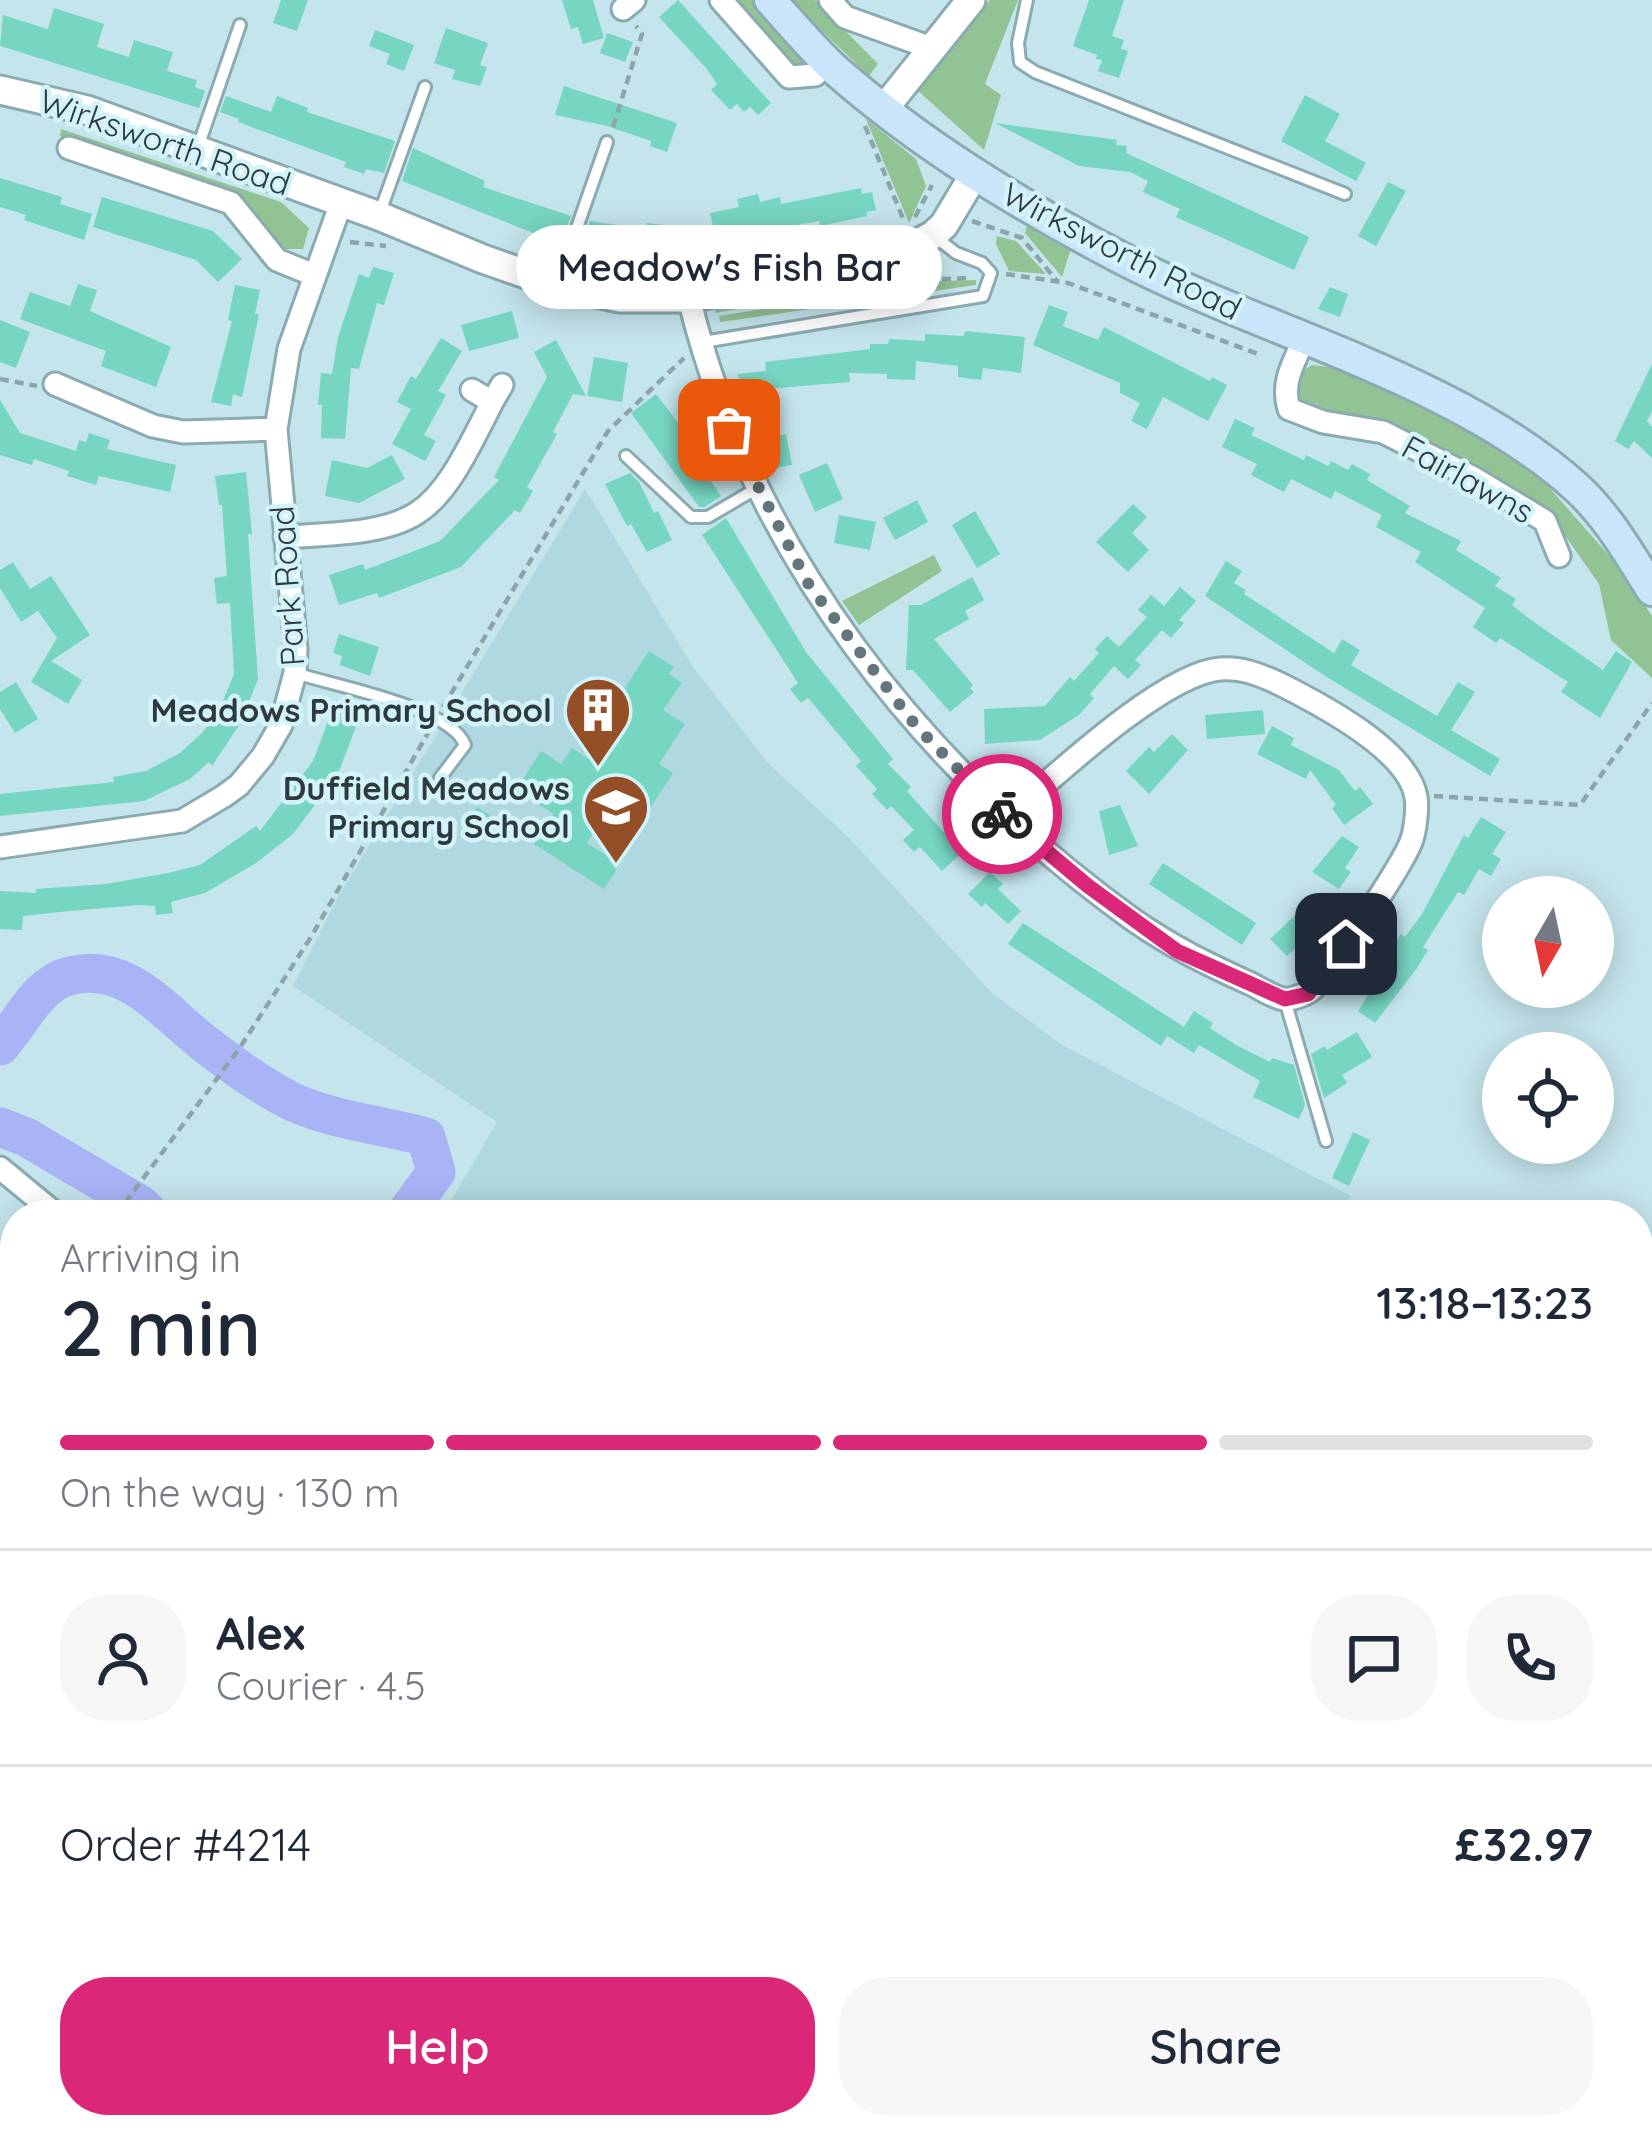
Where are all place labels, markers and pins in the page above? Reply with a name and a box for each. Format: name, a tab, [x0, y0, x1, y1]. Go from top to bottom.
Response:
callout: Meadow's Fish Bar	[516, 226, 942, 310]
pin	[678, 379, 780, 481]
building icon: Meadows Primary School	[563, 675, 633, 769]
place label: Meadows Primary School	[151, 689, 552, 730]
place label: Duffield Meadows Primary School	[283, 767, 570, 846]
school or university icon: Duffield Meadows Primary School	[581, 772, 651, 866]
pin	[1295, 893, 1397, 995]

